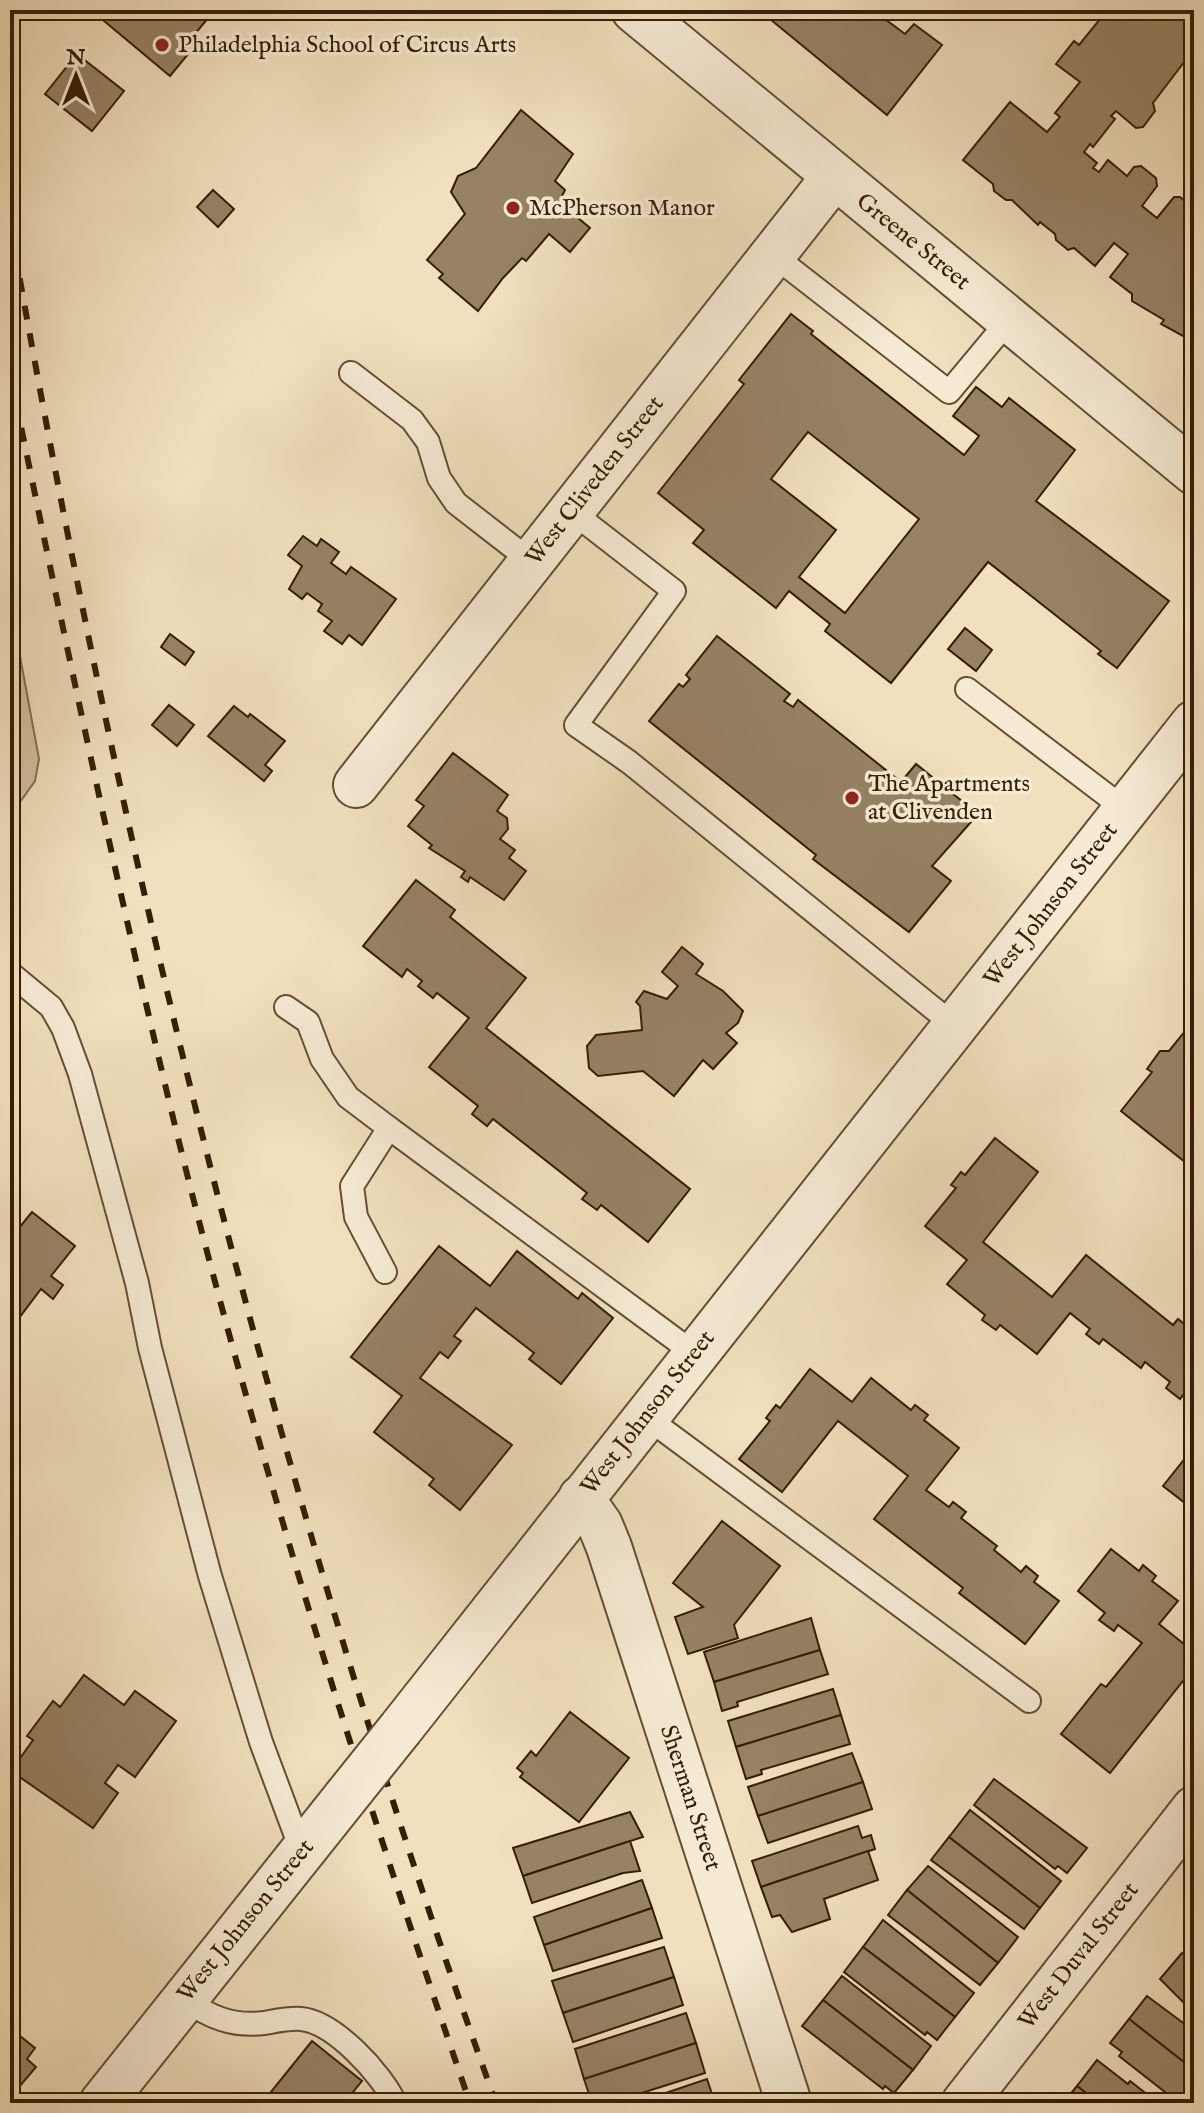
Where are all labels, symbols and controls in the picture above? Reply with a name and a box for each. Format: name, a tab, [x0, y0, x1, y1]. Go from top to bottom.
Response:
place label: Philadelphia School of Circus Arts	[178, 30, 516, 61]
north arrow	[36, 36, 116, 116]
marker: Philadelphia School of Circus Arts	[153, 36, 171, 54]
text: N	[65, 44, 86, 72]
street label: Greene Street	[849, 186, 977, 298]
place label: McPherson Manor	[529, 193, 715, 224]
marker: McPherson Manor	[504, 199, 522, 217]
street label: West Cliveden Street	[519, 390, 671, 572]
place label: The Apartments at Clivenden	[868, 769, 1030, 828]
marker: The Apartments at Clivenden	[843, 789, 861, 807]
street label: West Johnson Street	[977, 816, 1125, 994]
street label: West Johnson Street	[574, 1324, 722, 1502]
street label: Sherman Street	[652, 1721, 728, 1875]
street label: West Johnson Street	[171, 1833, 321, 2009]
street label: West Duval Street	[1012, 1876, 1146, 2036]

